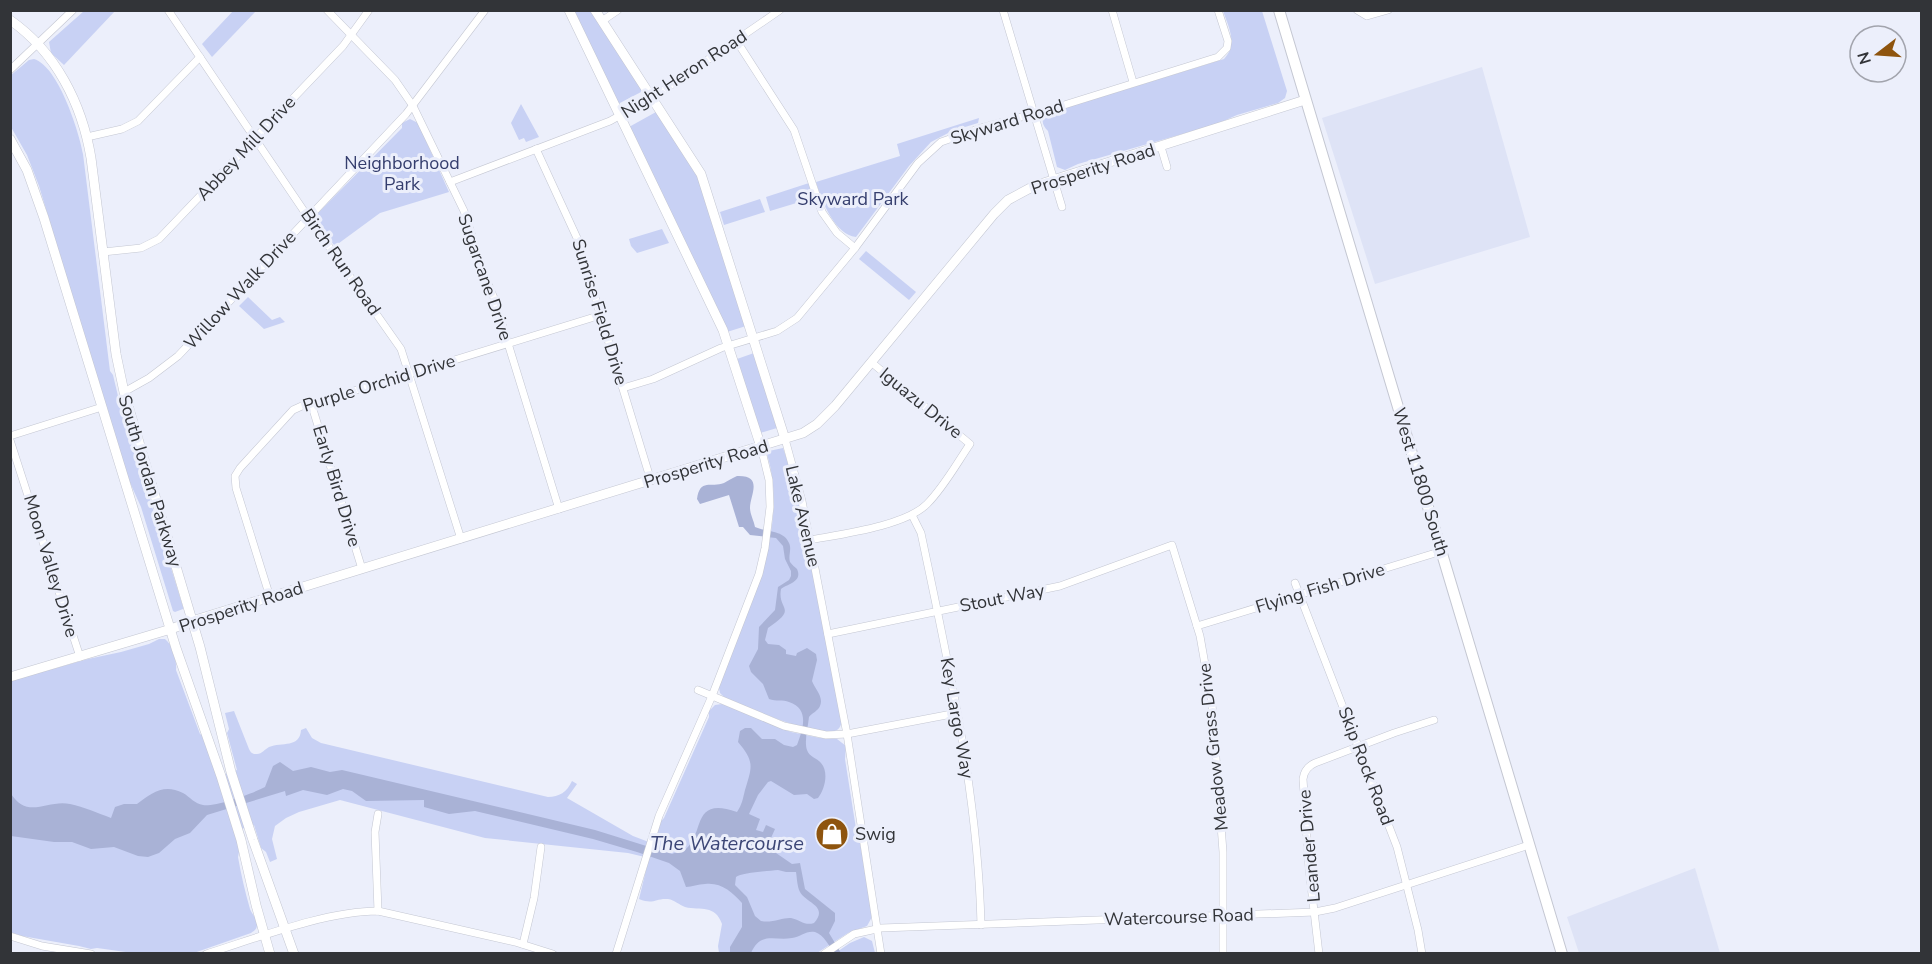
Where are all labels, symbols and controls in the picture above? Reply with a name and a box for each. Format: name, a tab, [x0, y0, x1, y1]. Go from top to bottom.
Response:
street label: Night Heron Road	[616, 24, 752, 124]
north arrow	[1848, 24, 1908, 84]
text: N	[1852, 49, 1877, 67]
street label: Abbey Mill Drive	[191, 90, 301, 206]
street label: Skyward Road	[947, 93, 1067, 151]
street label: Prosperity Road	[1028, 138, 1158, 200]
park label: Neighborhood Park	[344, 151, 460, 196]
park label: Skyward Park	[797, 187, 910, 211]
street label: Birch Run Road	[295, 204, 387, 320]
street label: Sugarcane Drive	[452, 210, 518, 344]
street label: Willow Walk Drive	[179, 225, 301, 355]
street label: Sunrise Field Drive	[566, 236, 634, 388]
street label: Purple Orchid Drive	[300, 348, 458, 418]
street label: Iguazu Drive	[874, 362, 968, 444]
street label: South Jordan Parkway	[112, 392, 188, 571]
street label: West 11800 South	[1387, 405, 1455, 559]
street label: Early Bird Drive	[307, 422, 367, 550]
street label: Prosperity Road	[641, 434, 771, 494]
street label: Lake Avenue	[780, 463, 826, 569]
street label: Moon Valley Drive	[18, 492, 84, 640]
street label: Flying Fish Drive	[1252, 557, 1388, 619]
street label: Prosperity Road	[176, 576, 306, 638]
street label: Stout Way	[958, 578, 1047, 618]
street label: Key Largo Way	[935, 655, 980, 781]
street label: Meadow Grass Drive	[1192, 662, 1234, 832]
street label: Skip Rock Road	[1332, 703, 1400, 829]
street label: Leander Drive	[1292, 789, 1326, 903]
shop icon: Swig	[814, 816, 850, 852]
place label: Swig	[855, 822, 896, 846]
water label: The Watercourse	[650, 830, 804, 857]
street label: Watercourse Road	[1104, 902, 1254, 932]

